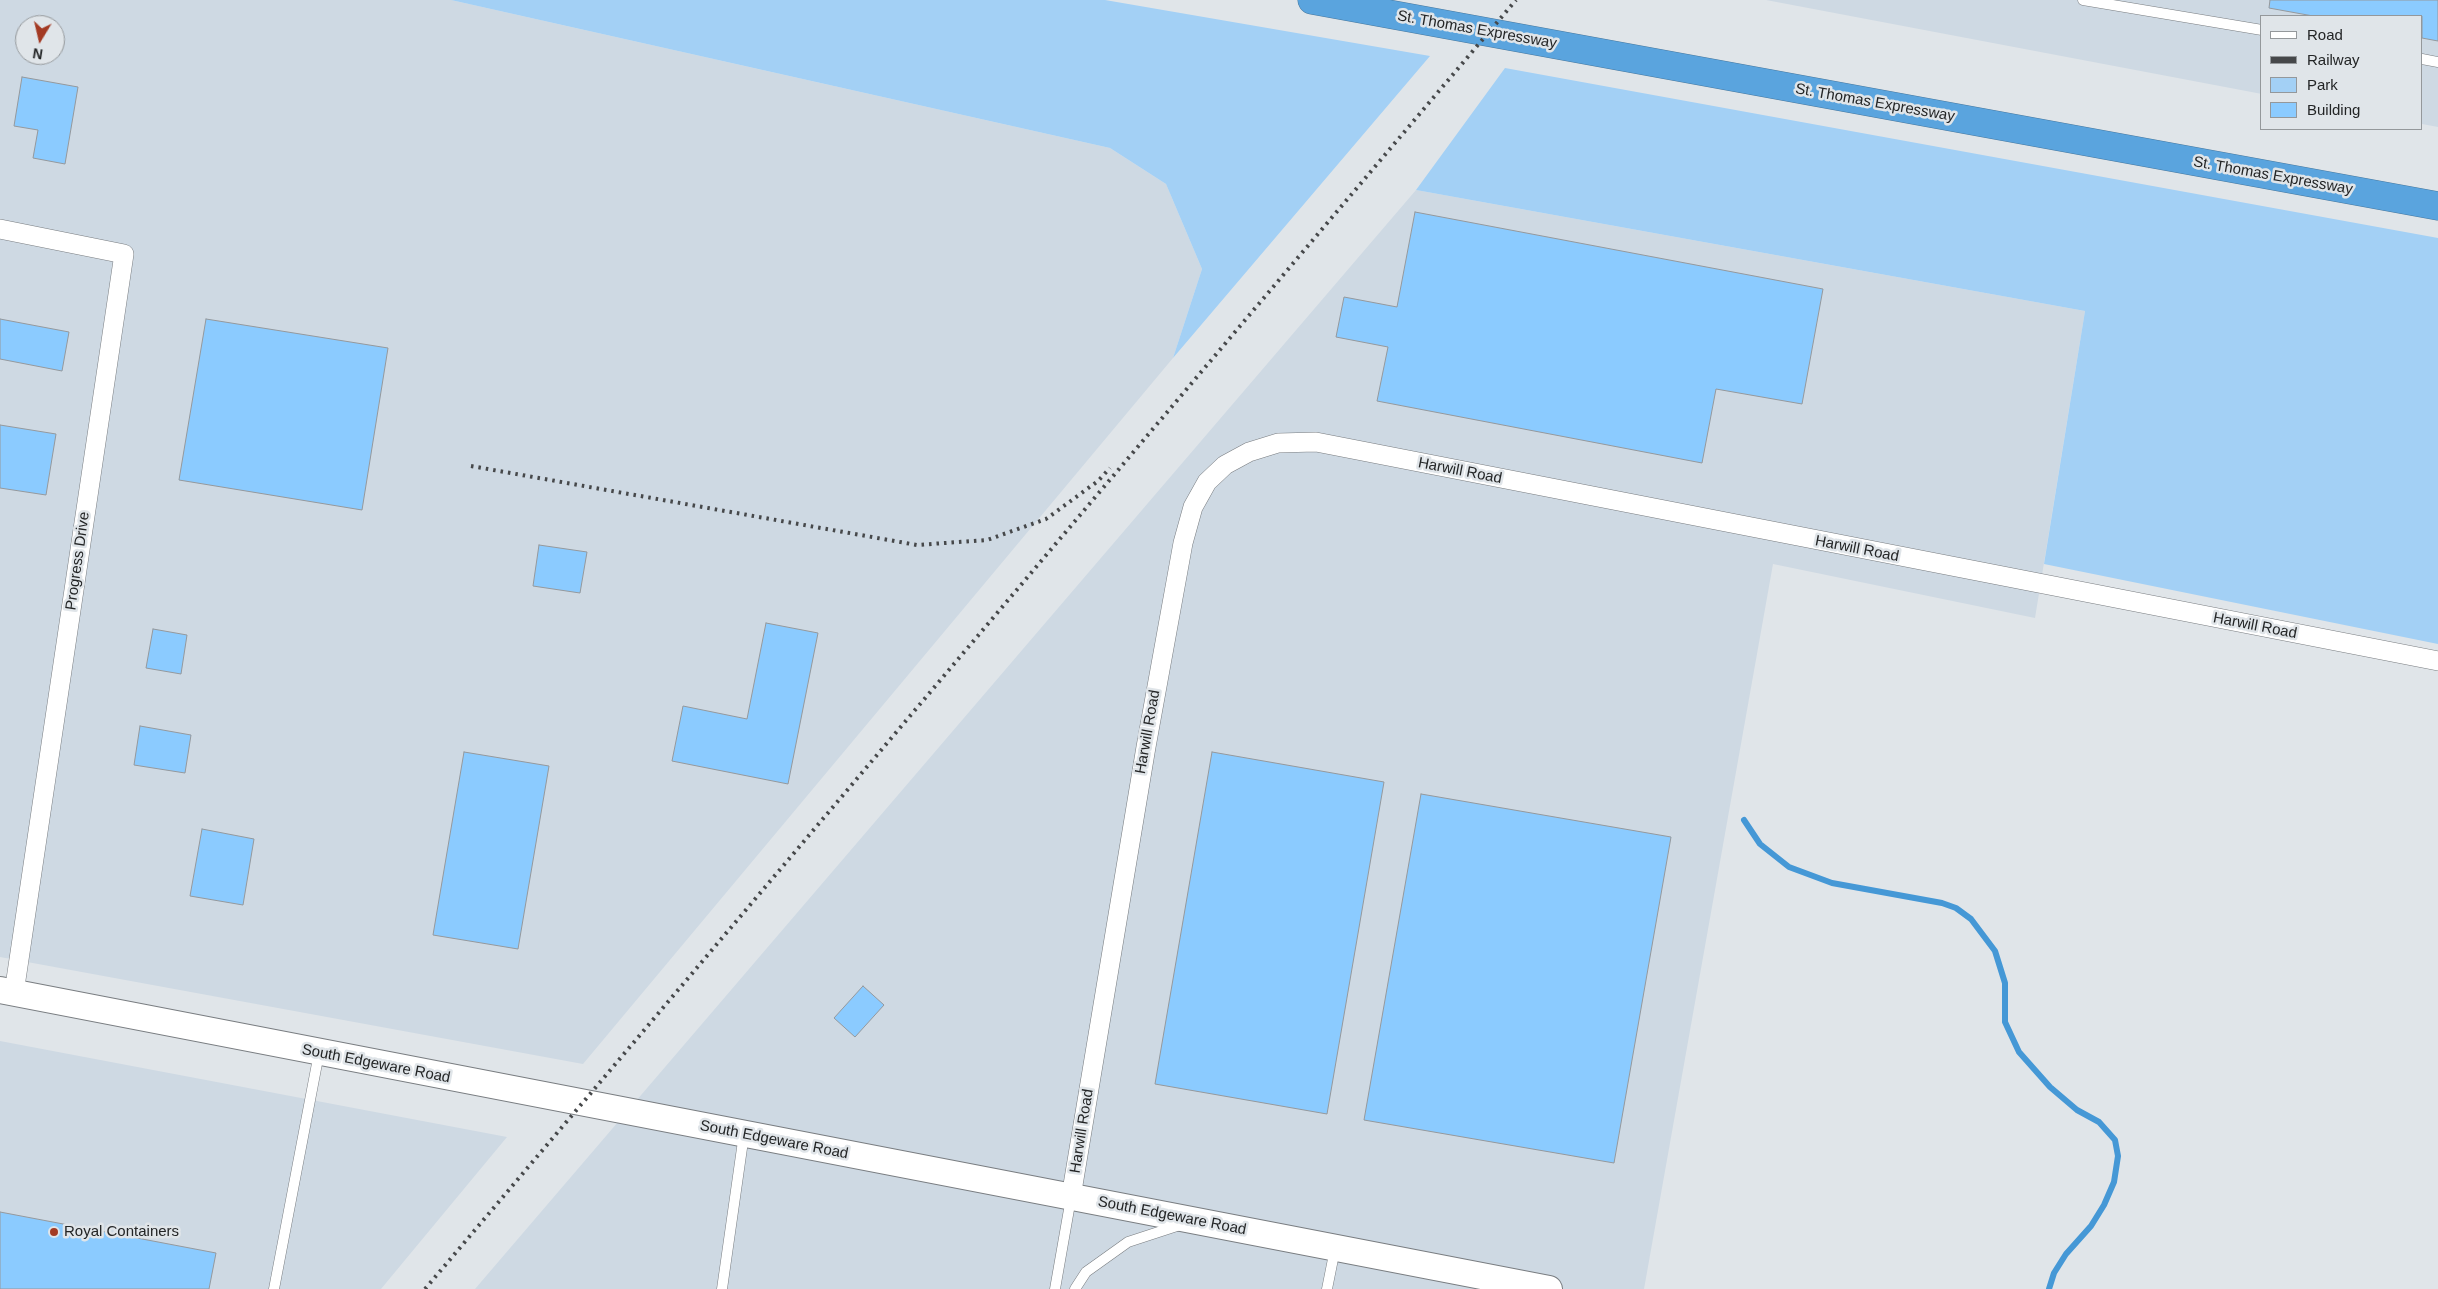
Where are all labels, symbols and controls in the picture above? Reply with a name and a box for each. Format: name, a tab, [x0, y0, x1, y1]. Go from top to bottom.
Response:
street label: St. Thomas Expressway	[1396, 7, 1558, 53]
north arrow	[15, 15, 65, 65]
legend	[2260, 15, 2423, 130]
text: Road	[2307, 26, 2343, 43]
text: N	[32, 45, 44, 63]
text: Railway	[2307, 51, 2360, 68]
text: Park	[2307, 76, 2338, 93]
street label: St. Thomas Expressway	[1794, 80, 1956, 126]
text: Building	[2307, 101, 2360, 118]
street label: St. Thomas Expressway	[2192, 153, 2354, 199]
street label: Harwill Road	[1417, 454, 1503, 488]
street label: Progress Drive	[62, 511, 94, 611]
street label: Harwill Road	[1814, 532, 1900, 566]
street label: Harwill Road	[2212, 609, 2298, 643]
street label: Harwill Road	[1132, 689, 1164, 775]
street label: South Edgeware Road	[300, 1041, 452, 1087]
street label: Harwill Road	[1066, 1088, 1098, 1174]
street label: South Edgeware Road	[698, 1117, 850, 1163]
street label: South Edgeware Road	[1096, 1193, 1248, 1239]
place label: Royal Containers	[64, 1223, 179, 1241]
marker: Royal Containers	[48, 1226, 60, 1238]

